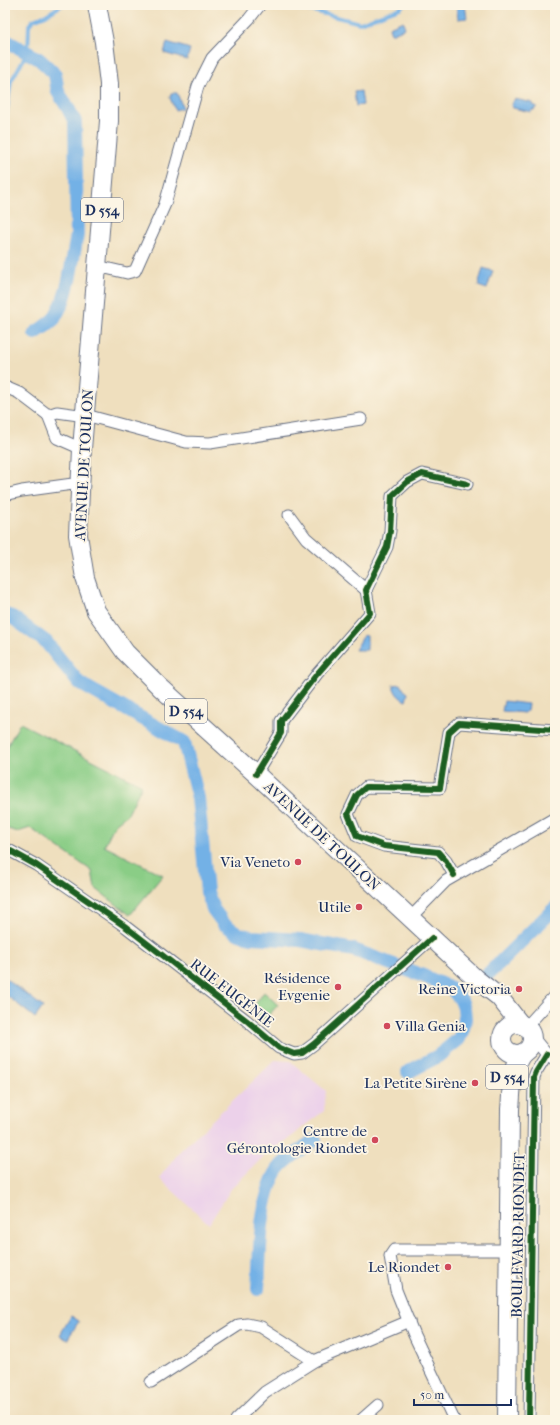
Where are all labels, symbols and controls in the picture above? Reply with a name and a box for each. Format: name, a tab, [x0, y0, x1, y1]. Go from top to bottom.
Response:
road number: D 554	[81, 198, 123, 222]
street label: AVENUE DE TOULON	[71, 388, 97, 543]
road number: D 554	[165, 699, 207, 723]
street label: AVENUE DE TOULON	[259, 777, 384, 895]
place label: Via Veneto	[219, 853, 290, 871]
marker: Via Veneto	[293, 857, 303, 867]
place label: Utile	[318, 898, 352, 916]
marker: Utile	[354, 902, 364, 912]
street label: RUE EUGÉNIE	[187, 955, 277, 1031]
place label: Résidence Evgenie	[264, 969, 331, 1004]
place label: Reine Victoria	[418, 980, 512, 998]
marker: Résidence Evgenie	[333, 982, 343, 992]
marker: Reine Victoria	[514, 984, 524, 994]
place label: Villa Genia	[394, 1017, 467, 1035]
marker: Villa Genia	[382, 1021, 392, 1031]
road number: D 554	[486, 1065, 528, 1089]
place label: La Petite Sirène	[364, 1074, 468, 1092]
marker: La Petite Sirène	[470, 1078, 480, 1088]
place label: Centre de Gérontologie Riondet	[227, 1122, 368, 1157]
marker: Centre de Gérontologie Riondet	[370, 1135, 380, 1145]
street label: BOULEVARD RIONDET	[508, 1151, 528, 1318]
place label: Le Riondet	[368, 1258, 441, 1276]
marker: Le Riondet	[443, 1262, 453, 1272]
scale bar	[414, 1381, 511, 1407]
text: 50 m	[420, 1388, 444, 1402]

